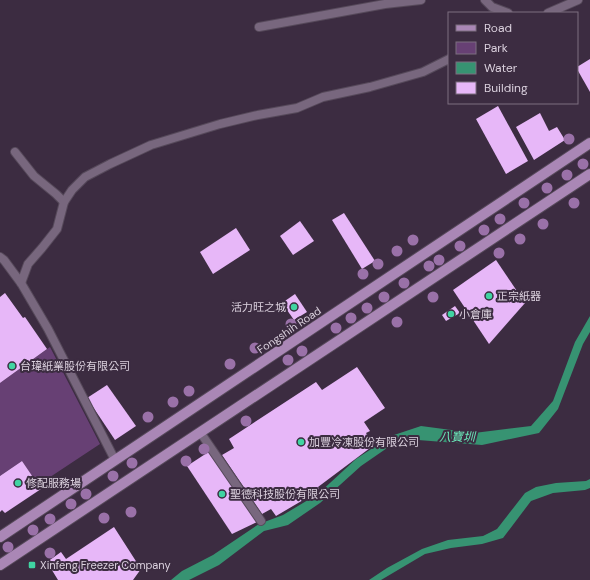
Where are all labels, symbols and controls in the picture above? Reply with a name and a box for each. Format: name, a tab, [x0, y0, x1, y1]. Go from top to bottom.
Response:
legend	[448, 12, 578, 104]
text: Road	[484, 20, 512, 36]
text: Park	[484, 40, 508, 56]
text: Water	[484, 60, 518, 76]
text: Building	[484, 80, 528, 96]
place label: 正宗紙器	[497, 289, 541, 303]
marker: 正宗紙器	[484, 291, 494, 301]
place label: 活力旺之城	[231, 300, 286, 314]
marker: 活力旺之城	[289, 302, 299, 312]
street label: Fongshih Road	[254, 303, 324, 356]
place label: 小倉庫	[459, 307, 492, 321]
marker: 小倉庫	[446, 309, 456, 319]
place label: 台瑋紙業股份有限公司	[20, 359, 130, 373]
marker: 台瑋紙業股份有限公司	[7, 361, 17, 371]
water label: 八寶圳	[439, 429, 477, 445]
place label: 加豐冷凍股份有限公司	[309, 435, 419, 449]
marker: 加豐冷凍股份有限公司	[296, 437, 306, 447]
place label: 修配服務場	[26, 476, 81, 490]
marker: 修配服務場	[13, 478, 23, 488]
place label: 聖德科技股份有限公司	[230, 487, 340, 501]
marker: 聖德科技股份有限公司	[217, 489, 227, 499]
place label: Xinfeng Freezer Company	[40, 558, 171, 572]
marker: Xinfeng Freezer Company	[27, 560, 37, 570]

